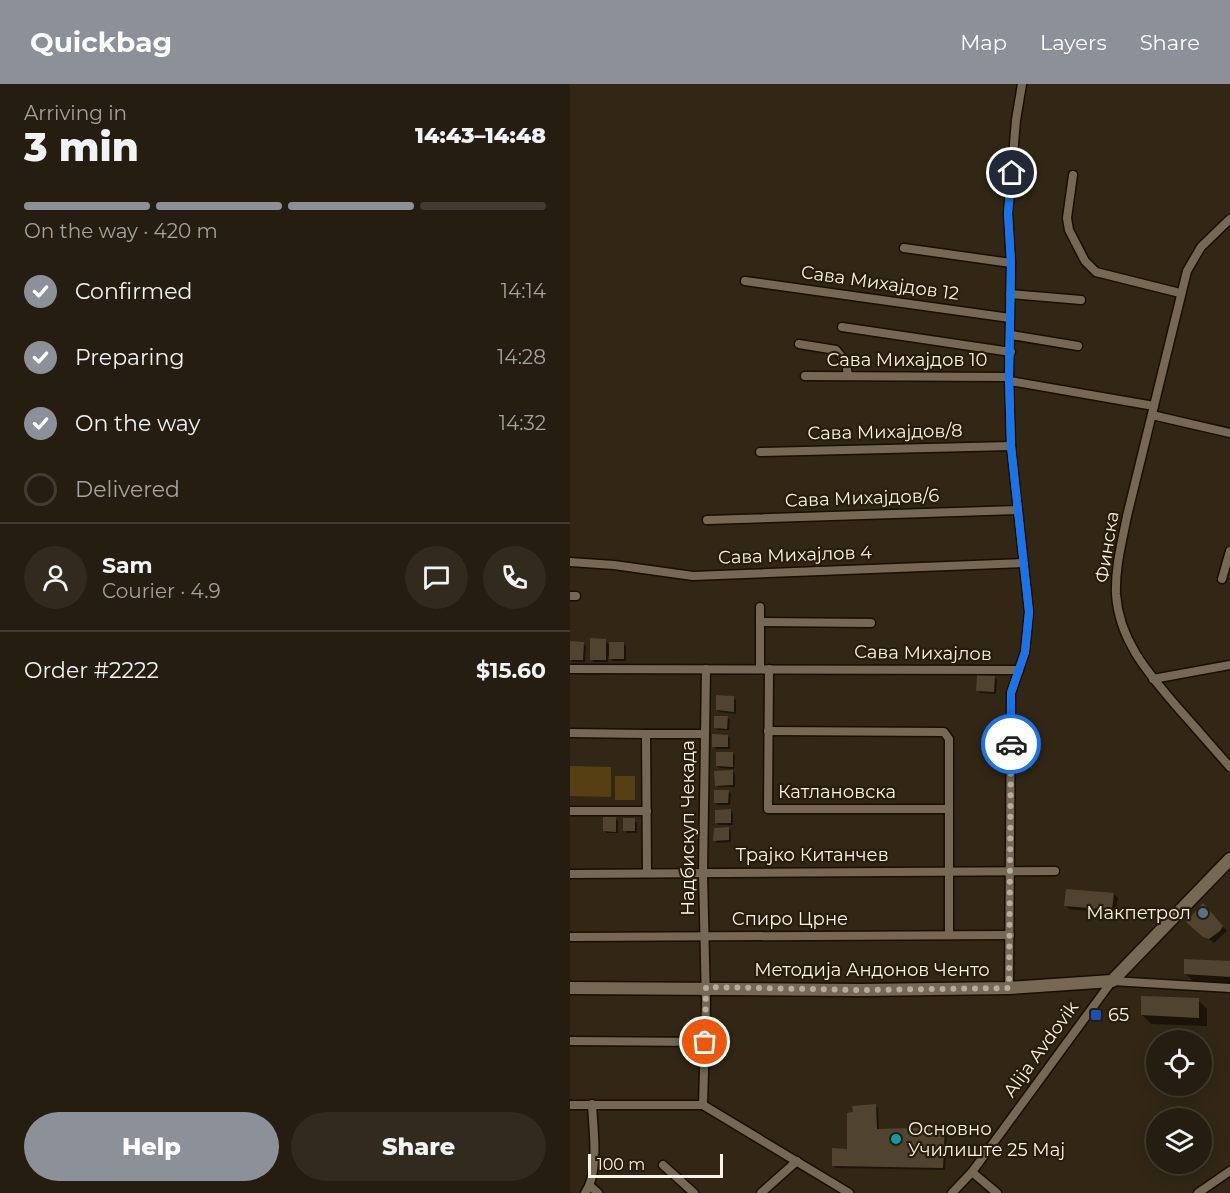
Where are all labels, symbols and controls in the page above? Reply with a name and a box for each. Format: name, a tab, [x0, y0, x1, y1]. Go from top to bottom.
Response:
text: Quickbag	[30, 25, 172, 59]
text: Map	[960, 30, 1007, 55]
text: Layers	[1040, 30, 1107, 55]
text: Share	[1140, 30, 1200, 55]
text: Arriving in	[24, 101, 127, 125]
text: 14:43–14:48	[415, 122, 546, 149]
text: 3 min	[24, 123, 139, 171]
pin	[986, 147, 1037, 198]
icon: home	[995, 156, 1028, 189]
text: On the way · 420 m	[24, 219, 218, 243]
street label: Сава Михајдов 12	[800, 261, 960, 305]
icon: check	[24, 275, 57, 308]
text: Confirmed	[75, 278, 192, 305]
text: 14:14	[501, 279, 546, 303]
icon: check	[24, 341, 57, 374]
text: Preparing	[75, 344, 184, 371]
text: 14:28	[497, 345, 546, 369]
street label: Сава Михајдов 10	[826, 349, 988, 371]
icon: check	[24, 407, 57, 440]
text: On the way	[75, 410, 200, 437]
text: 14:32	[499, 411, 546, 435]
street label: Сава Михајдов/8	[807, 420, 963, 444]
text: Delivered	[75, 476, 180, 503]
street label: Сава Михајдов/6	[784, 484, 940, 512]
street label: Финска	[1091, 510, 1123, 584]
street label: Сава Михајлов 4	[718, 541, 873, 569]
button: person	[24, 546, 87, 609]
button: chat	[405, 546, 468, 609]
button: phone	[483, 546, 546, 609]
text: Sam	[102, 552, 153, 579]
text: Courier · 4.9	[102, 579, 221, 603]
street label: Сава Михајлов	[854, 641, 992, 665]
text: Order #2222	[24, 657, 159, 684]
text: $15.60	[476, 657, 546, 684]
courier	[981, 714, 1041, 774]
icon: car	[995, 728, 1028, 761]
street label: Надбискуп Чекада	[677, 740, 699, 916]
street label: Катлановска	[778, 781, 896, 803]
street label: Трајко Китанчев	[735, 844, 889, 866]
place label: Макпетрол	[1086, 902, 1191, 924]
marker: Макпетрол	[1196, 906, 1210, 920]
street label: Спиро Црне	[732, 908, 848, 930]
street label: Методија Андонов Ченто	[754, 959, 990, 981]
street label: Alija Avdovik	[999, 996, 1083, 1101]
place label: 65	[1108, 1004, 1129, 1026]
marker: 65	[1089, 1008, 1103, 1022]
pin	[679, 1016, 730, 1067]
icon: bag	[688, 1025, 721, 1058]
map controls	[1146, 1030, 1212, 1174]
button: locate	[1146, 1030, 1212, 1096]
button: layers	[1146, 1108, 1212, 1174]
button: Help	[24, 1112, 279, 1181]
button: Share	[291, 1112, 546, 1181]
place label: Основно Училиште 25 Мај	[908, 1118, 1065, 1161]
marker: Основно Училиште 25 Мај	[889, 1132, 903, 1146]
scale bar	[588, 1151, 723, 1178]
text: 100 m	[597, 1155, 645, 1174]

